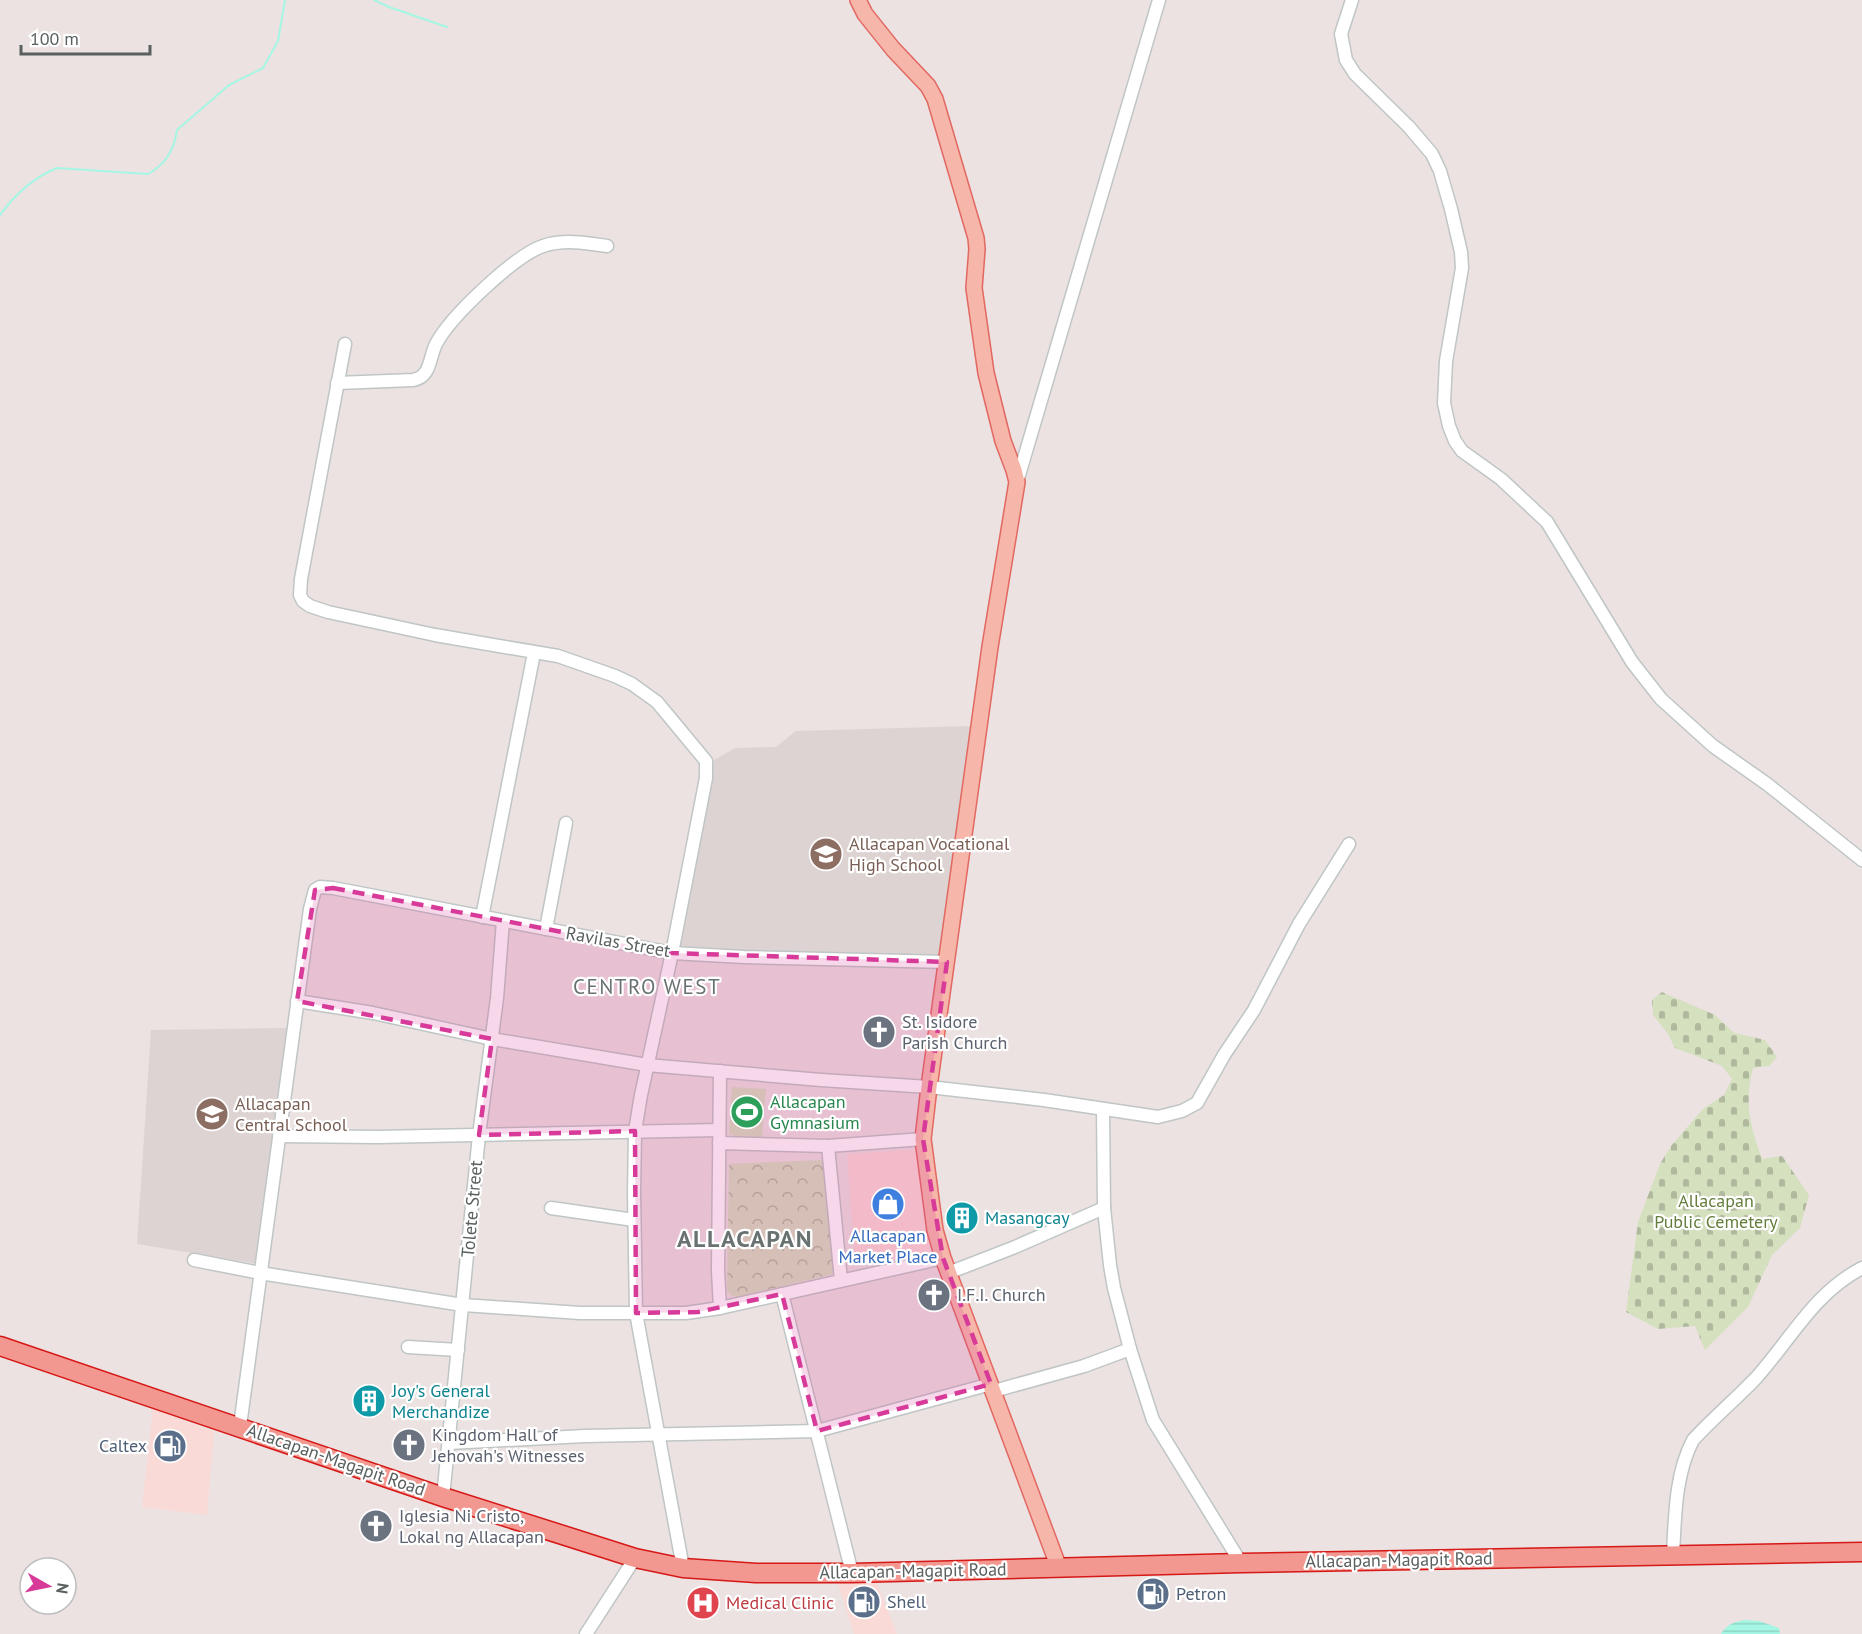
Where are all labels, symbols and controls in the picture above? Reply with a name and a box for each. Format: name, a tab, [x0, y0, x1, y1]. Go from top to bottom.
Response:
scale bar	[21, 18, 150, 56]
text: 100 m	[30, 27, 79, 50]
place label: Allacapan Vocational High School	[849, 832, 1010, 876]
school or university icon: Allacapan Vocational High School	[808, 836, 844, 872]
street label: Ravilas Street	[564, 921, 672, 962]
district label: CENTRO WEST	[573, 973, 721, 1000]
place label: St. Isidore Parish Church	[902, 1010, 1007, 1054]
church icon: St. Isidore Parish Church	[861, 1014, 897, 1050]
place label: Allacapan Gymnasium	[770, 1090, 860, 1134]
place label: Allacapan Central School	[235, 1092, 348, 1136]
sports icon: Allacapan Gymnasium	[729, 1094, 765, 1130]
school or university icon: Allacapan Central School	[194, 1096, 230, 1132]
street label: Tolete Street	[456, 1159, 487, 1259]
shop icon: Allacapan Market Place	[870, 1186, 906, 1222]
park label: Allacapan Public Cemetery	[1654, 1189, 1778, 1233]
building icon: Masangcay	[944, 1200, 980, 1236]
place label: Masangcay	[985, 1206, 1070, 1229]
district label: ALLACAPAN	[677, 1223, 813, 1254]
place label: Allacapan Market Place	[839, 1224, 937, 1268]
church icon: I.F.I. Church	[916, 1277, 952, 1313]
place label: I.F.I. Church	[957, 1283, 1046, 1306]
place label: Joy's General Merchandize	[391, 1379, 490, 1423]
building icon: Joy's General Merchandize	[351, 1383, 387, 1419]
street label: Allacapan-Magapit Road	[244, 1418, 428, 1501]
place label: Kingdom Hall of Jehovah's Witnesses	[431, 1423, 585, 1467]
church icon: Kingdom Hall of Jehovah's Witnesses	[391, 1427, 427, 1463]
fuel station icon: Caltex	[152, 1428, 188, 1464]
place label: Caltex	[99, 1434, 147, 1457]
place label: Iglesia Ni Cristo, Lokal ng Allacapan	[399, 1504, 544, 1548]
church icon: Iglesia Ni Cristo, Lokal ng Allacapan	[358, 1508, 394, 1544]
street label: Allacapan-Magapit Road	[1305, 1546, 1493, 1573]
north arrow	[18, 1556, 78, 1616]
street label: Allacapan-Magapit Road	[819, 1557, 1007, 1584]
fuel station icon: Petron	[1135, 1576, 1171, 1612]
text: N	[52, 1582, 74, 1595]
place label: Petron	[1176, 1582, 1226, 1605]
fuel station icon: Shell	[846, 1584, 882, 1620]
hospital icon: Medical Clinic	[685, 1585, 721, 1621]
place label: Shell	[887, 1590, 927, 1613]
place label: Medical Clinic	[726, 1591, 834, 1614]

